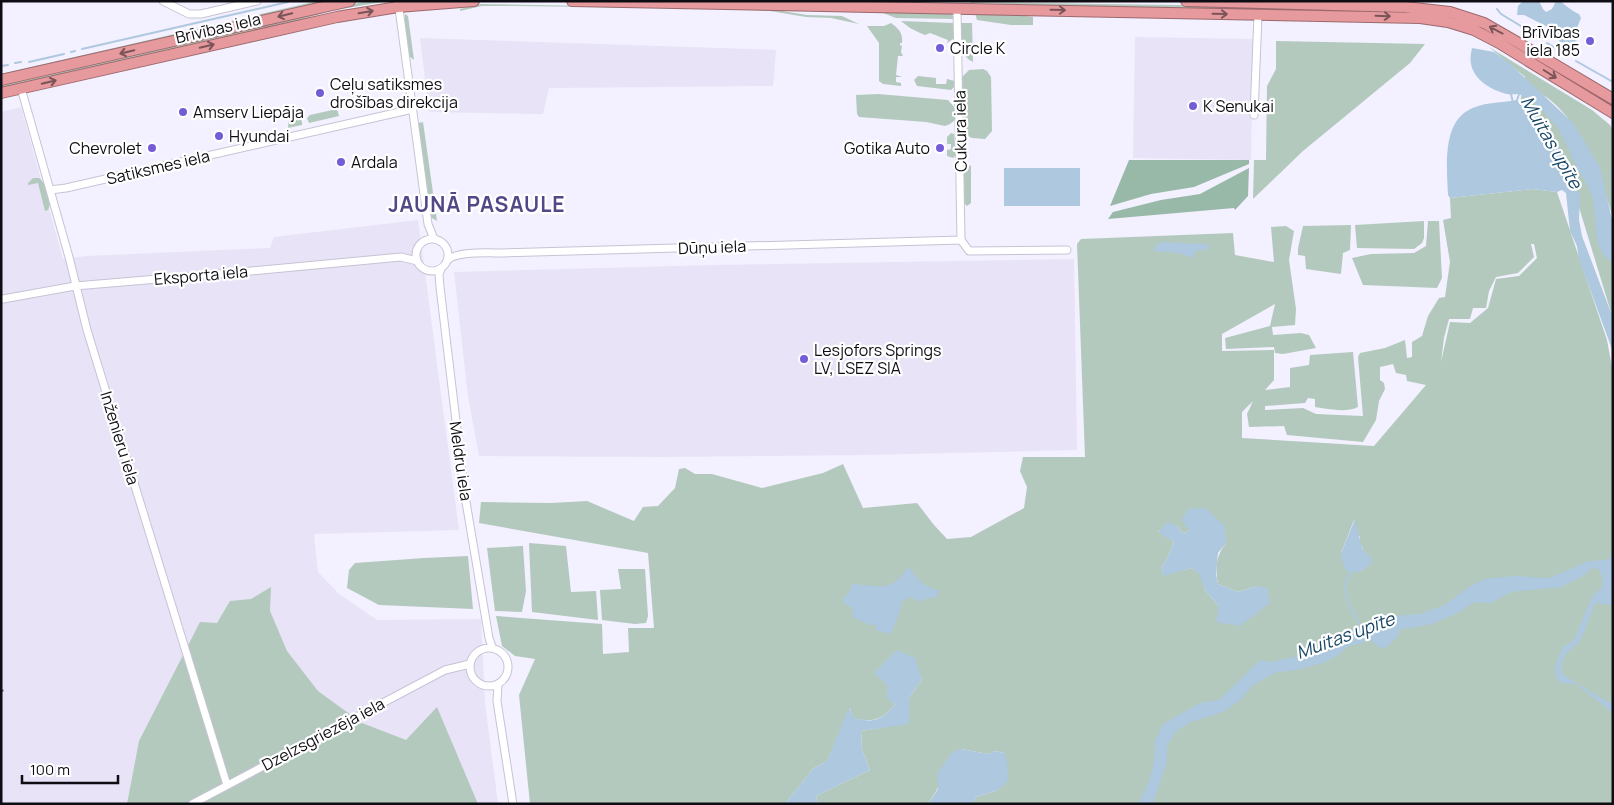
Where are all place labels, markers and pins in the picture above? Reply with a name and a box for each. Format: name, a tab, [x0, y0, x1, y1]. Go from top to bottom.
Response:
place label: Brīvības iela 185	[1522, 21, 1580, 61]
marker: Brīvības iela 185	[1584, 35, 1596, 47]
place label: Circle K	[950, 37, 1006, 59]
marker: Circle K	[934, 42, 946, 54]
place label: Ceļu satiksmes drošības direkcija	[330, 73, 458, 113]
marker: Ceļu satiksmes drošības direkcija	[314, 87, 326, 99]
place label: K Senukai	[1203, 95, 1274, 117]
marker: K Senukai	[1187, 100, 1199, 112]
place label: Amserv Liepāja	[193, 101, 304, 123]
marker: Amserv Liepāja	[177, 106, 189, 118]
place label: Hyundai	[229, 125, 289, 147]
marker: Hyundai	[213, 130, 225, 142]
place label: Chevrolet	[69, 137, 142, 159]
place label: Gotika Auto	[844, 137, 930, 159]
marker: Chevrolet	[146, 142, 158, 154]
marker: Gotika Auto	[934, 142, 946, 154]
place label: Ardala	[351, 151, 398, 173]
marker: Ardala	[335, 156, 347, 168]
place label: Lesjofors Springs LV, LSEZ SIA	[814, 339, 941, 379]
marker: Lesjofors Springs LV, LSEZ SIA	[798, 353, 810, 365]

